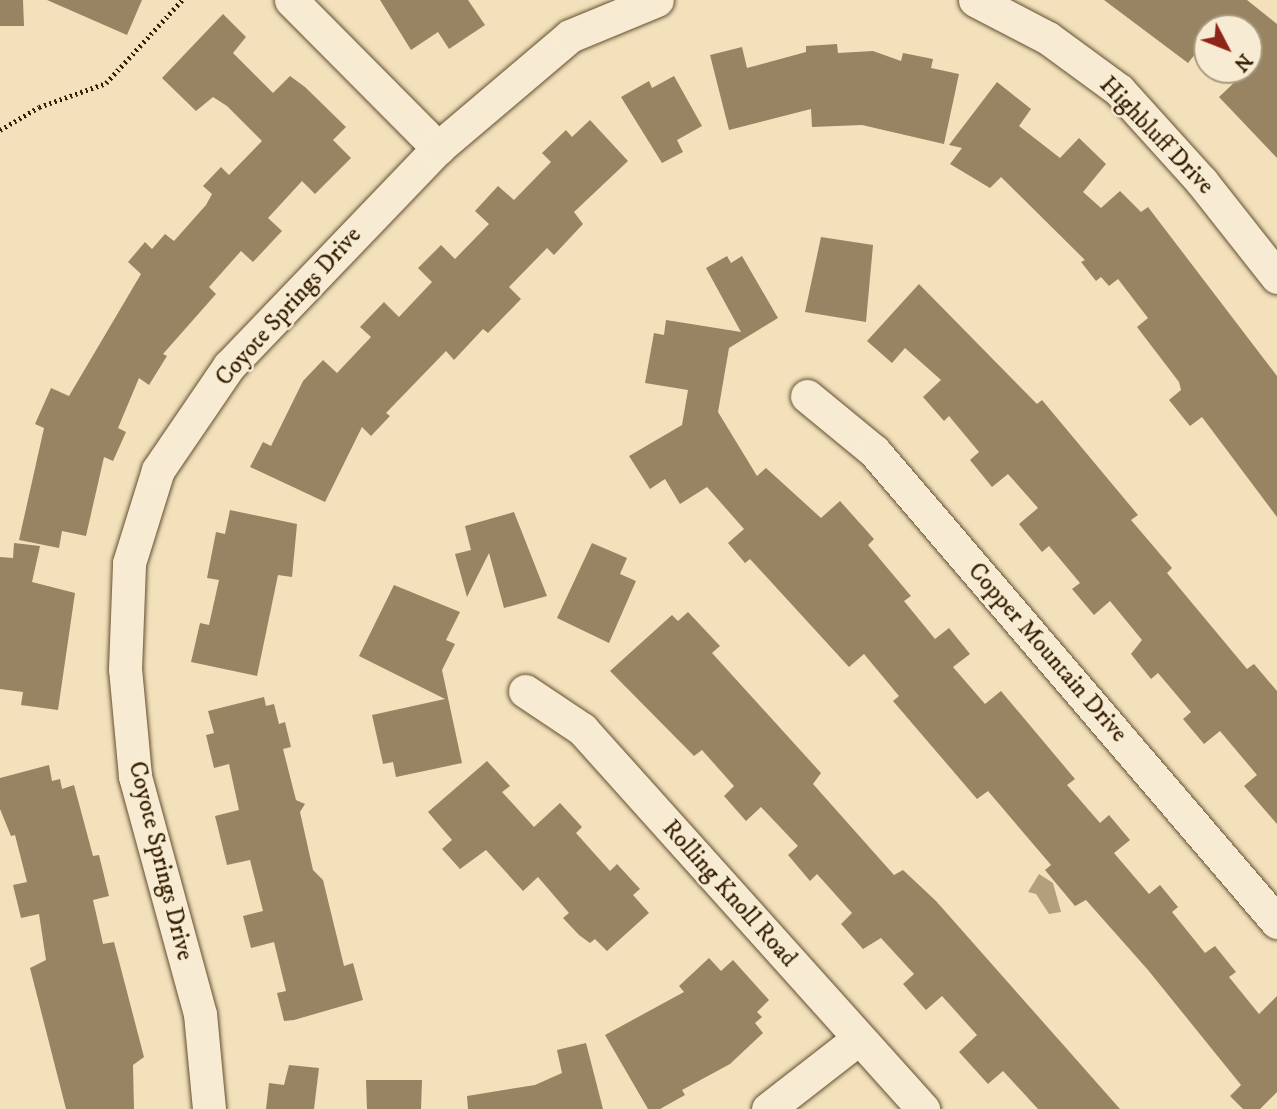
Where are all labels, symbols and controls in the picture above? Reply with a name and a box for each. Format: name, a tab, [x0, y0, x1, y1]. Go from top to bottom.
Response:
north arrow	[1193, 14, 1263, 84]
text: N	[1229, 49, 1256, 76]
street label: Highbluff Drive	[1093, 71, 1219, 201]
street label: Coyote Springs Drive	[210, 222, 368, 392]
street label: Copper Mountain Drive	[961, 557, 1133, 749]
street label: Coyote Springs Drive	[121, 759, 199, 963]
street label: Rolling Knoll Road	[656, 815, 802, 973]

